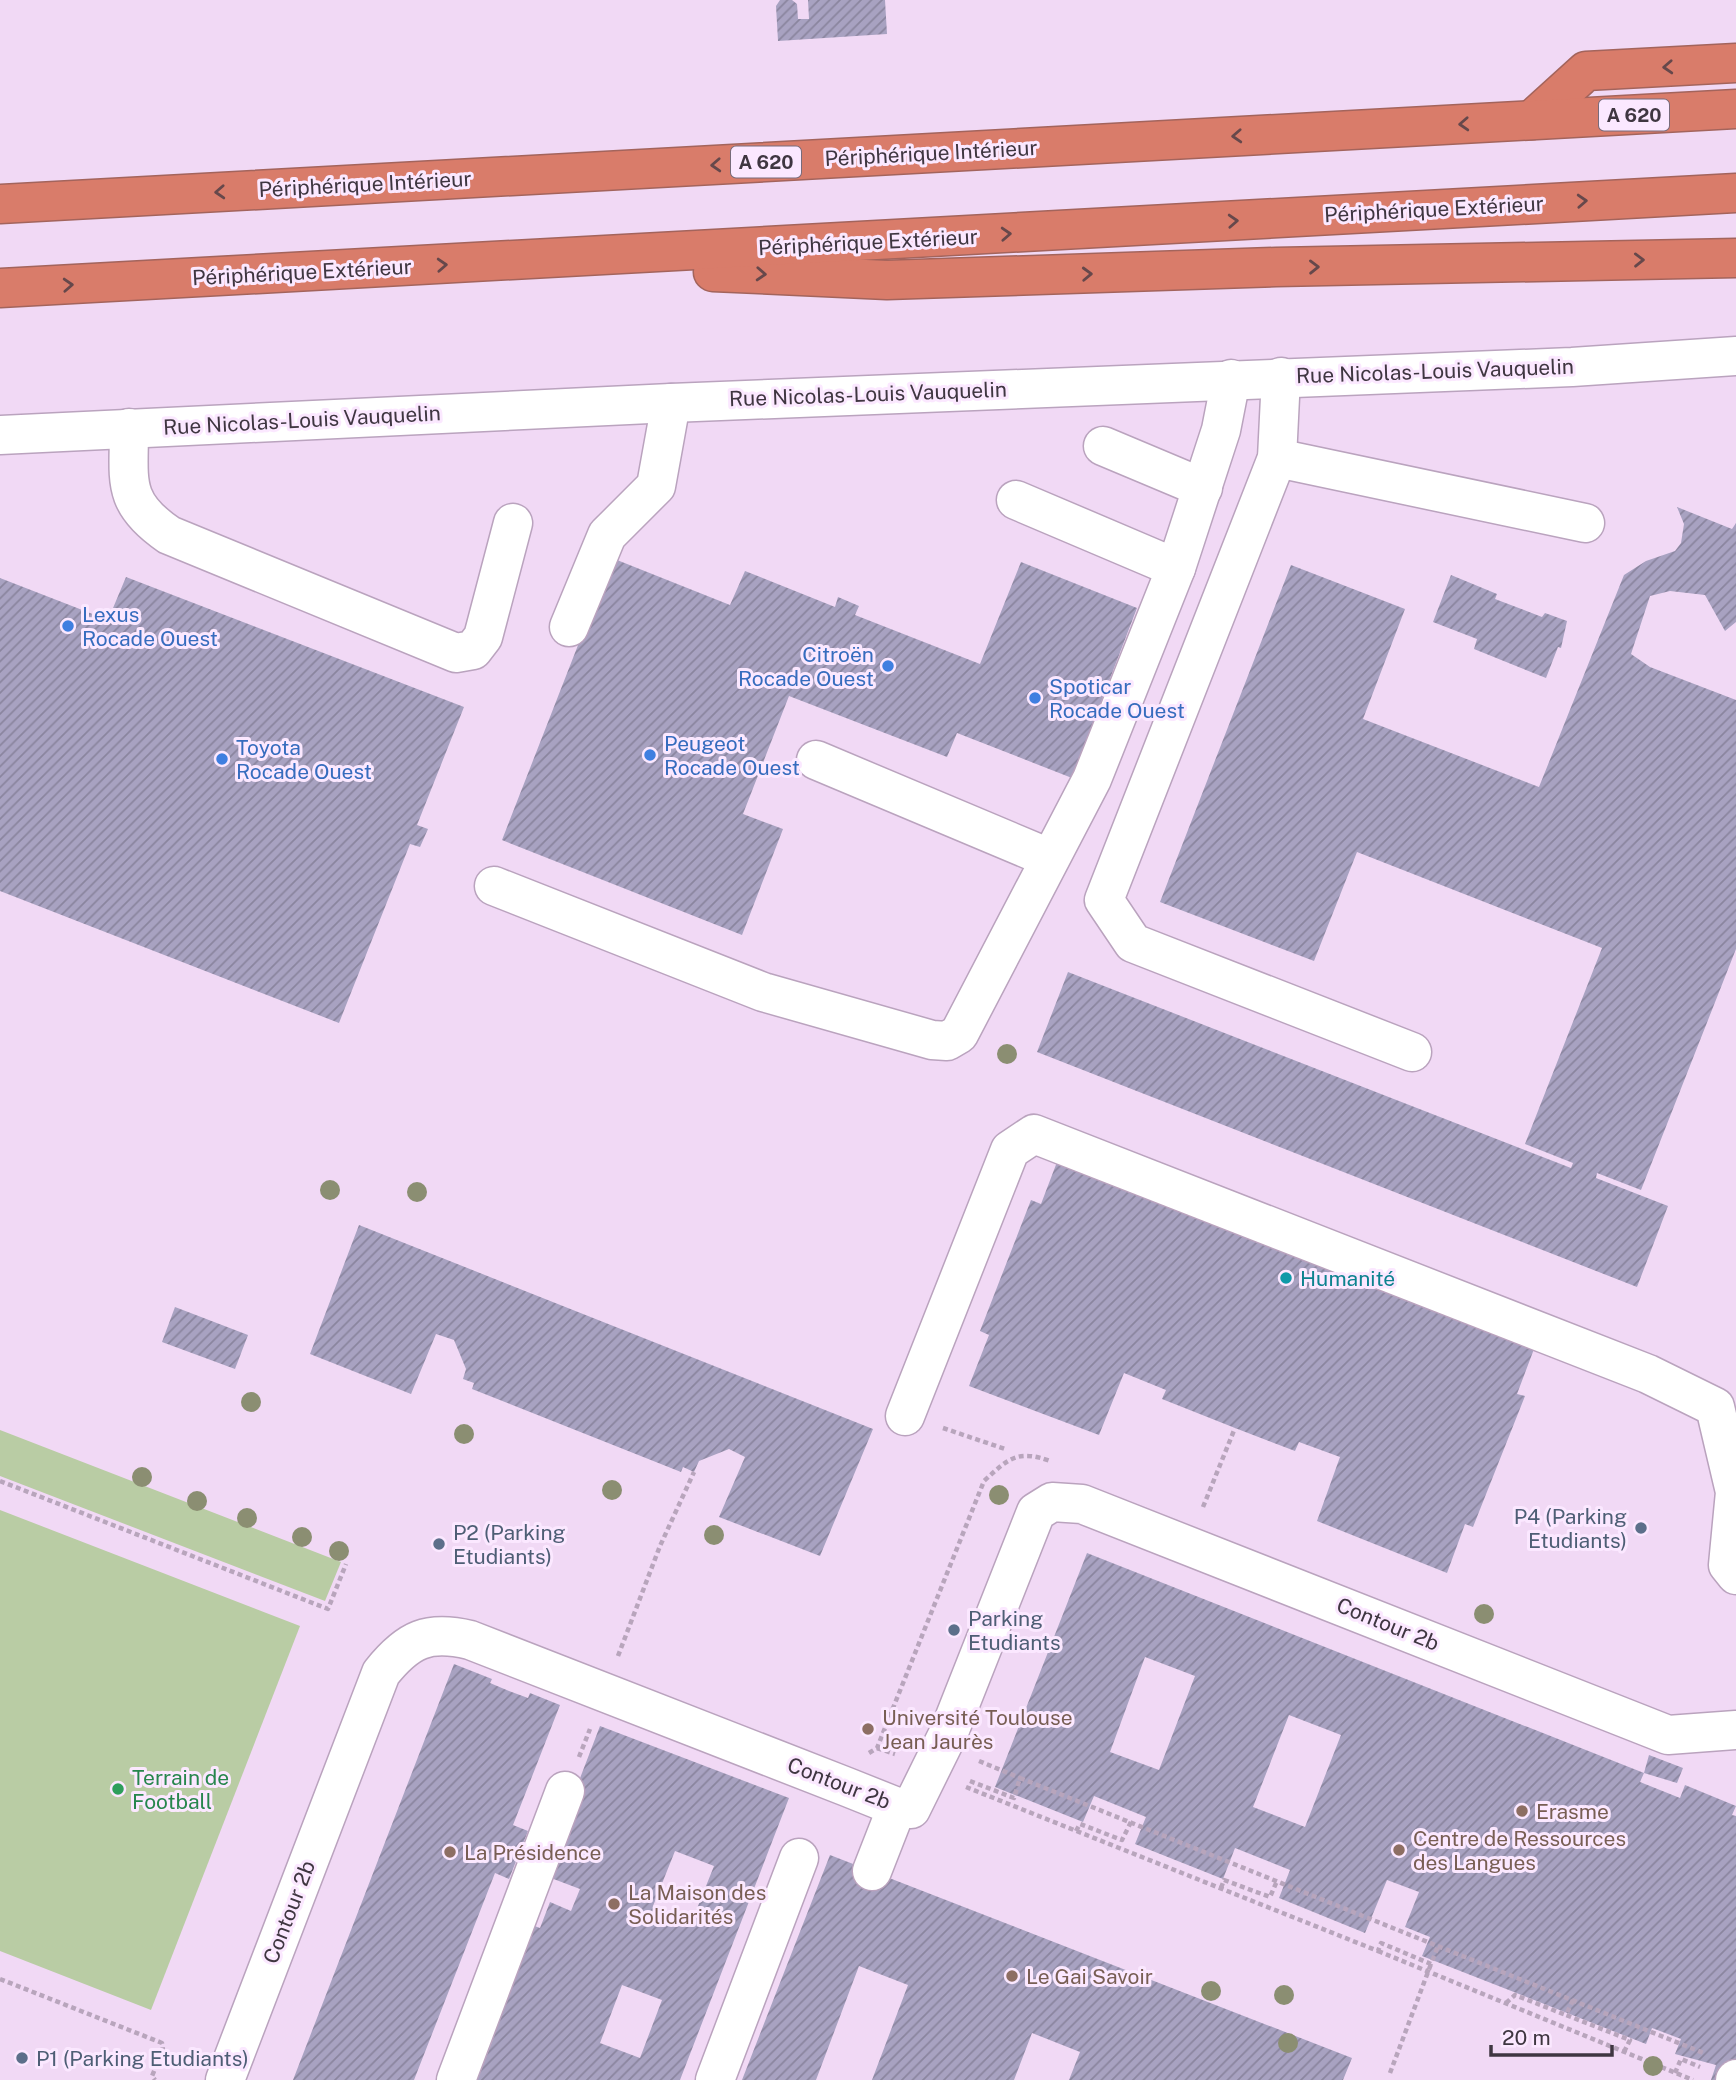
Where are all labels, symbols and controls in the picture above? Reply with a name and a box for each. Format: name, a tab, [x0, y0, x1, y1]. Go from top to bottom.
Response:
one-way arrow	[1662, 59, 1673, 74]
road number: A 620	[1599, 99, 1669, 130]
one-way arrow	[1458, 116, 1469, 131]
one-way arrow	[1231, 128, 1242, 143]
street label: Périphérique Intérieur	[824, 135, 1038, 171]
road number: A 620	[731, 146, 801, 178]
one-way arrow	[710, 157, 721, 172]
street label: Périphérique Intérieur	[258, 166, 472, 202]
one-way arrow	[214, 184, 225, 199]
street label: Périphérique Extérieur	[1324, 191, 1544, 227]
one-way arrow	[1577, 193, 1588, 208]
one-way arrow	[1228, 213, 1239, 228]
street label: Périphérique Extérieur	[758, 224, 978, 260]
one-way arrow	[1001, 227, 1012, 242]
one-way arrow	[1634, 253, 1645, 268]
street label: Périphérique Extérieur	[192, 254, 412, 290]
one-way arrow	[437, 257, 448, 272]
one-way arrow	[1309, 259, 1320, 274]
one-way arrow	[1081, 266, 1092, 281]
one-way arrow	[756, 267, 767, 282]
one-way arrow	[63, 277, 74, 292]
street label: Rue Nicolas-Louis Vauquelin	[1296, 354, 1574, 388]
street label: Rue Nicolas-Louis Vauquelin	[729, 377, 1007, 411]
street label: Rue Nicolas-Louis Vauquelin	[163, 400, 441, 440]
place label: Lexus Rocade Ouest	[82, 602, 218, 651]
marker: Lexus Rocade Ouest	[60, 618, 76, 634]
place label: Citroën Rocade Ouest	[738, 642, 874, 691]
marker: Citroën Rocade Ouest	[880, 658, 896, 674]
place label: Spoticar Rocade Ouest	[1049, 674, 1185, 723]
marker: Spoticar Rocade Ouest	[1027, 690, 1043, 706]
place label: Peugeot Rocade Ouest	[664, 731, 800, 780]
place label: Toyota Rocade Ouest	[236, 735, 372, 784]
marker: Peugeot Rocade Ouest	[642, 747, 658, 763]
marker: Toyota Rocade Ouest	[214, 751, 230, 767]
place label: Humanité	[1300, 1266, 1395, 1291]
marker: Humanité	[1278, 1270, 1294, 1286]
place label: P4 (Parking Etudiants)	[1514, 1504, 1627, 1553]
place label: P2 (Parking Etudiants)	[453, 1520, 566, 1569]
marker: P4 (Parking Etudiants)	[1633, 1520, 1649, 1536]
marker: P2 (Parking Etudiants)	[431, 1536, 447, 1552]
street label: Contour 2b	[1333, 1592, 1443, 1656]
place label: Parking Etudiants	[968, 1606, 1061, 1655]
marker: Parking Etudiants	[946, 1622, 962, 1638]
place label: Université Toulouse Jean Jaurès	[882, 1705, 1073, 1754]
marker: Université Toulouse Jean Jaurès	[860, 1721, 876, 1737]
street label: Contour 2b	[784, 1752, 894, 1814]
place label: Terrain de Football	[132, 1765, 229, 1814]
marker: Terrain de Football	[110, 1781, 126, 1797]
place label: Erasme	[1536, 1799, 1609, 1824]
marker: Erasme	[1514, 1803, 1530, 1819]
place label: Centre de Ressources des Langues	[1413, 1826, 1626, 1875]
place label: La Présidence	[464, 1840, 601, 1865]
marker: Centre de Ressources des Langues	[1391, 1842, 1407, 1858]
marker: La Présidence	[442, 1844, 458, 1860]
street label: Contour 2b	[258, 1857, 320, 1967]
place label: La Maison des Solidarités	[628, 1880, 766, 1929]
marker: La Maison des Solidarités	[606, 1896, 622, 1912]
place label: Le Gai Savoir	[1026, 1964, 1153, 1989]
marker: Le Gai Savoir	[1004, 1968, 1020, 1984]
scale bar	[1491, 2014, 1612, 2058]
text: 20 m	[1502, 2025, 1551, 2050]
place label: P1 (Parking Etudiants)	[36, 2046, 249, 2071]
marker: P1 (Parking Etudiants)	[14, 2050, 30, 2066]

